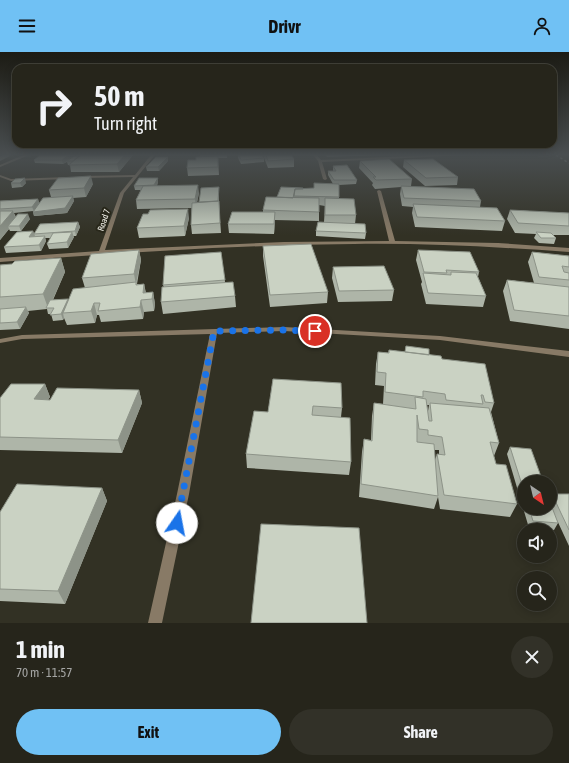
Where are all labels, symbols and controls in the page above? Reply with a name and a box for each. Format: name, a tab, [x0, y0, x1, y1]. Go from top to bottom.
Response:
icon: menu	[16, 15, 38, 37]
icon: person	[531, 15, 553, 37]
text: Drivr	[268, 16, 301, 37]
icon: right	[28, 80, 80, 132]
text: 50 m	[94, 80, 144, 112]
text: Turn right	[94, 113, 157, 134]
street label: Road 7	[96, 208, 112, 232]
pin	[298, 314, 332, 348]
icon: arrive	[304, 320, 326, 342]
north arrow	[517, 475, 557, 515]
map controls	[517, 475, 557, 611]
position arrow	[156, 502, 198, 544]
button: sound	[517, 523, 557, 563]
button: search	[517, 571, 557, 611]
text: 1 min	[16, 636, 65, 663]
button: close	[511, 636, 553, 678]
text: 70 m · 11:57	[16, 665, 72, 680]
button: Exit	[16, 709, 281, 755]
button: Share	[289, 709, 553, 755]

